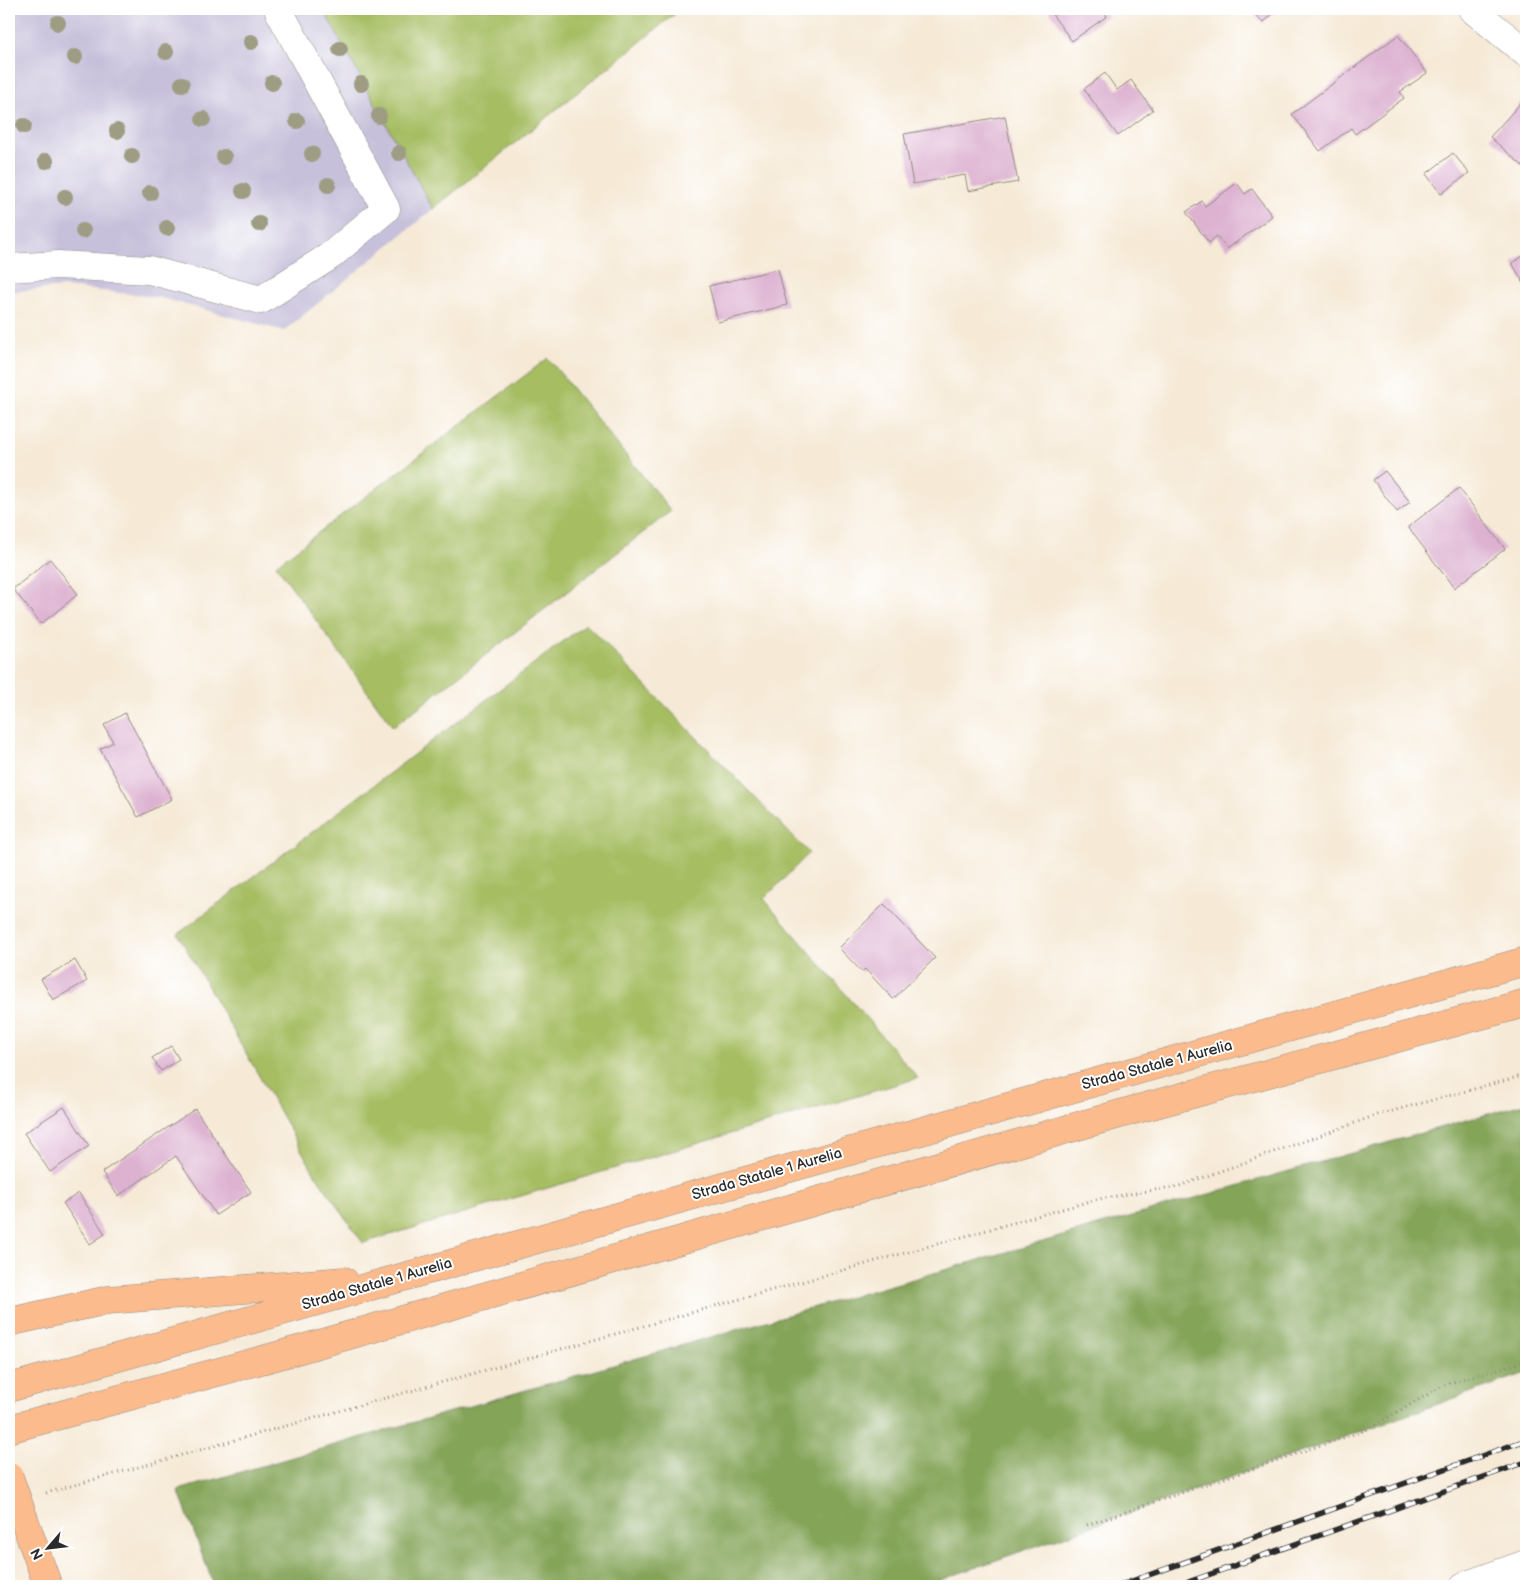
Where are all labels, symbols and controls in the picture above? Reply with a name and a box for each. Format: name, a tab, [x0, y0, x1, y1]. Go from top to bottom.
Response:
street label: Strada Statale 1 Aurelia	[1080, 1036, 1234, 1094]
street label: Strada Statale 1 Aurelia	[690, 1143, 844, 1205]
street label: Strada Statale 1 Aurelia	[300, 1253, 454, 1315]
north arrow	[22, 1522, 72, 1572]
text: N	[27, 1545, 47, 1563]

